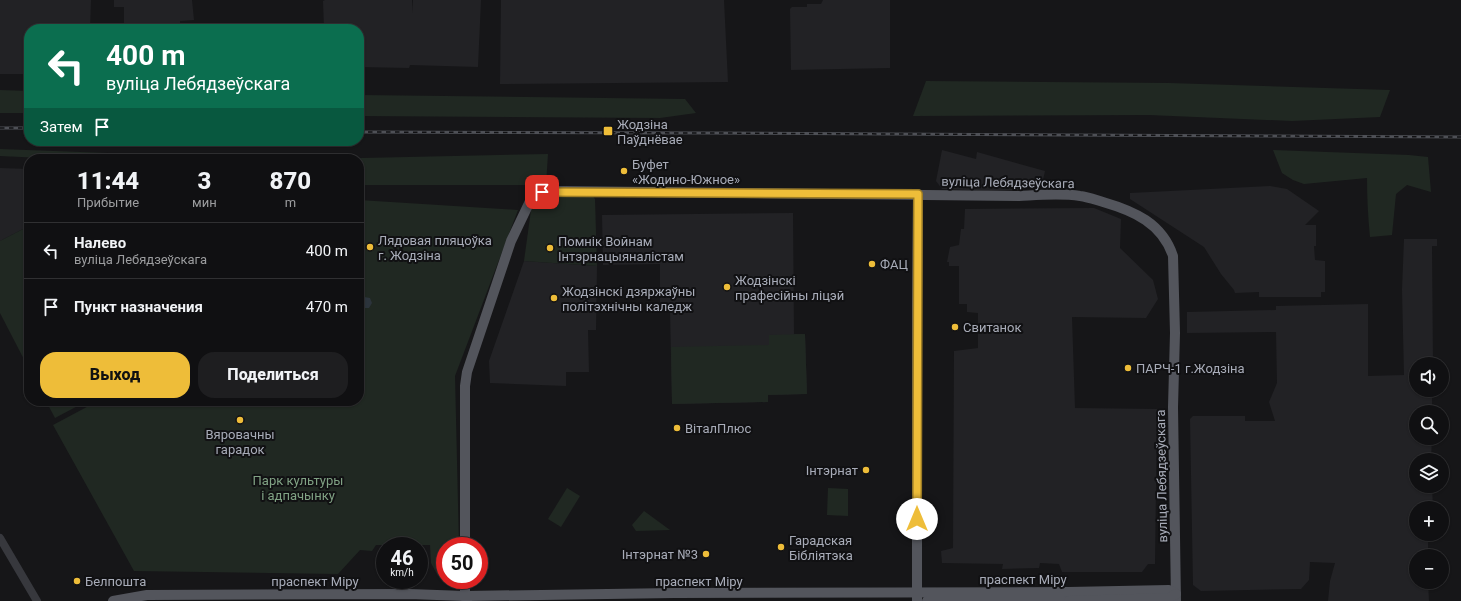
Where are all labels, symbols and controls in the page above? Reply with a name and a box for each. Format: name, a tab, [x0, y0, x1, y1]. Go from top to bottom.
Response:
text: 400 m	[106, 39, 185, 72]
icon: left	[40, 40, 92, 92]
text: вуліца Лебядзеўскага	[106, 73, 290, 94]
icon: arrive	[91, 116, 113, 138]
place label: Жодзіна Паўднёвае	[617, 117, 683, 147]
text: Затем	[40, 118, 83, 136]
marker: Жодзіна Паўднёвае	[602, 125, 614, 137]
place label: Буфет «Жодино-Южное»	[632, 157, 740, 187]
marker: Буфет «Жодино-Южное»	[619, 166, 629, 176]
text: 11:44	[77, 167, 139, 195]
text: 3	[197, 167, 211, 195]
text: 870	[270, 167, 311, 195]
street label: вуліца Лебядзеўскага	[941, 174, 1075, 191]
pin	[525, 175, 559, 209]
icon: arrive	[531, 181, 553, 203]
text: Прибытие	[77, 195, 139, 210]
text: мин	[192, 195, 217, 210]
text: m	[285, 195, 296, 210]
place label: Лядовая пляцоўка г. Жодзіна	[378, 233, 492, 263]
text: Налево	[74, 234, 126, 252]
place label: Помнік Войнам Інтэрнацыяналістам	[558, 234, 684, 264]
icon: left	[40, 240, 62, 262]
text: 400 m	[306, 242, 348, 260]
marker: Лядовая пляцоўка г. Жодзіна	[365, 242, 375, 252]
marker: Помнік Войнам Інтэрнацыяналістам	[545, 243, 555, 253]
text: вуліца Лебядзеўскага	[74, 252, 207, 267]
place label: ФАЦ	[880, 257, 909, 272]
marker: ФАЦ	[867, 259, 877, 269]
place label: Жодзінскі прафесійны ліцэй	[735, 273, 844, 303]
marker: Жодзінскі прафесійны ліцэй	[722, 282, 732, 292]
place label: Жодзінскі дзяржаўны політэхнічны каледж	[562, 284, 695, 314]
marker: Жодзінскі дзяржаўны політэхнічны каледж	[549, 293, 559, 303]
icon: arrive	[40, 296, 62, 318]
text: Пункт назначения	[74, 298, 203, 316]
text: 470 m	[306, 298, 348, 316]
place label: Свитанок	[963, 320, 1022, 335]
marker: Свитанок	[950, 322, 960, 332]
button: Выход	[40, 352, 190, 398]
button: Поделиться	[198, 352, 348, 398]
map controls	[1409, 357, 1449, 589]
button: sound	[1409, 357, 1449, 397]
place label: ПАРЧ-1 г.Жодзіна	[1136, 361, 1245, 376]
marker: ПАРЧ-1 г.Жодзіна	[1123, 363, 1133, 373]
button: search	[1409, 405, 1449, 445]
street label: вуліца Лебядзеўскага	[1153, 409, 1170, 543]
marker: Вяровачны гарадок	[235, 415, 245, 425]
place label: ВіталПлюс	[685, 421, 751, 436]
marker: ВіталПлюс	[672, 423, 682, 433]
place label: Вяровачны гарадок	[205, 427, 275, 457]
button: layers	[1409, 453, 1449, 493]
place label: Інтэрнат	[806, 463, 858, 478]
marker: Інтэрнат	[861, 465, 871, 475]
park label: Парк культуры і адпачынку	[253, 473, 343, 503]
position arrow	[896, 498, 938, 540]
button: +	[1409, 501, 1449, 541]
place label: Гарадская Бібліятэка	[789, 533, 853, 563]
speed limit sign: 50	[436, 537, 488, 589]
marker: Гарадская Бібліятэка	[776, 542, 786, 552]
text: 46	[391, 546, 413, 570]
place label: Інтэрнат №3	[622, 547, 698, 562]
marker: Інтэрнат №3	[701, 549, 711, 559]
button: −	[1409, 549, 1449, 589]
text: km/h	[390, 567, 414, 578]
street label: праспект Міру	[979, 572, 1067, 587]
place label: Белпошта	[85, 574, 146, 589]
street label: праспект Міру	[271, 574, 359, 589]
street label: праспект Міру	[655, 574, 743, 589]
marker: Белпошта	[72, 576, 82, 586]

